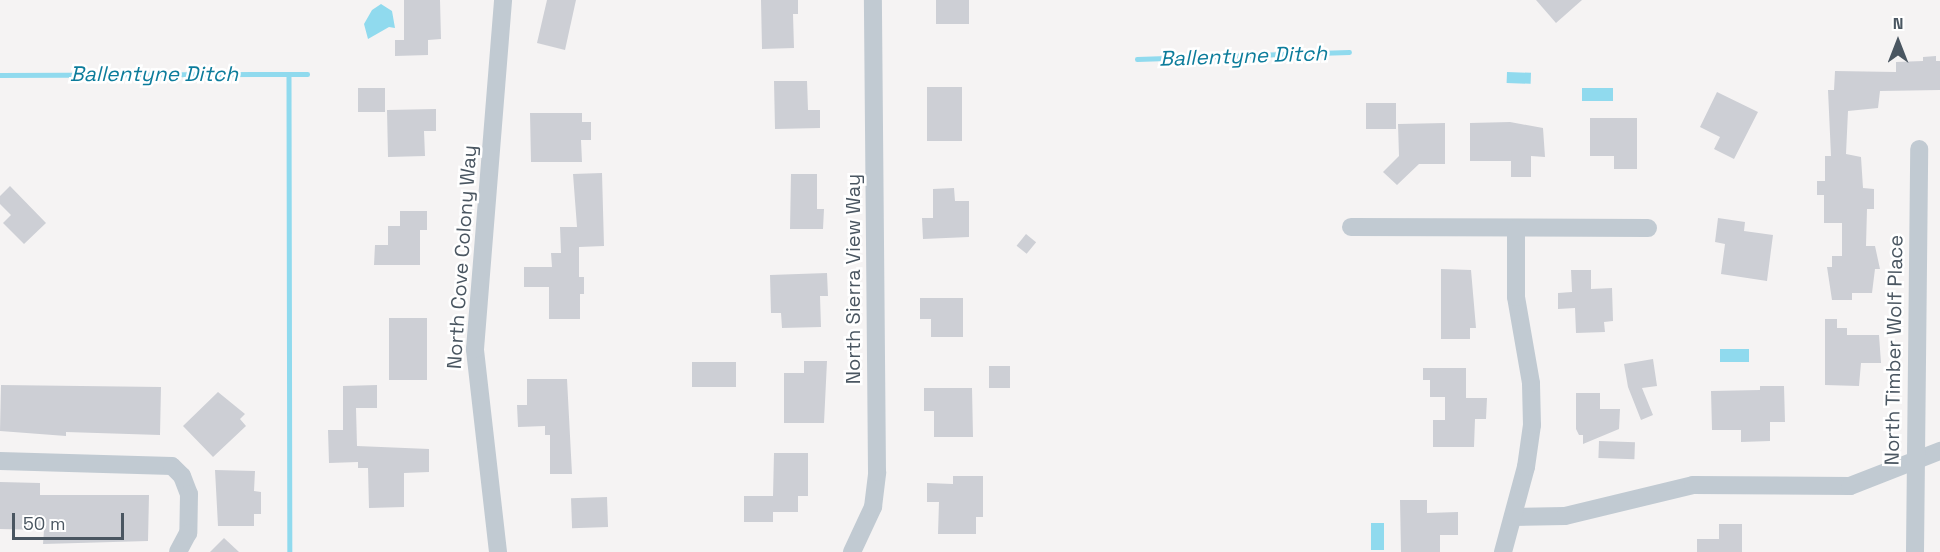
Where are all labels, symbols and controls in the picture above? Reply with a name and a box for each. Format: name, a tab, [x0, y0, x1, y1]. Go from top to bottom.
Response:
north arrow	[1868, 12, 1928, 72]
text: N	[1893, 13, 1903, 34]
water label: Ballentyne Ditch	[1158, 40, 1328, 72]
water label: Ballentyne Ditch	[70, 61, 238, 87]
street label: North Cove Colony Way	[442, 144, 482, 370]
street label: North Sierra View Way	[841, 173, 865, 385]
street label: North Timber Wolf Place	[1880, 234, 1908, 466]
scale bar	[15, 501, 128, 539]
text: 50 m	[23, 512, 65, 535]

